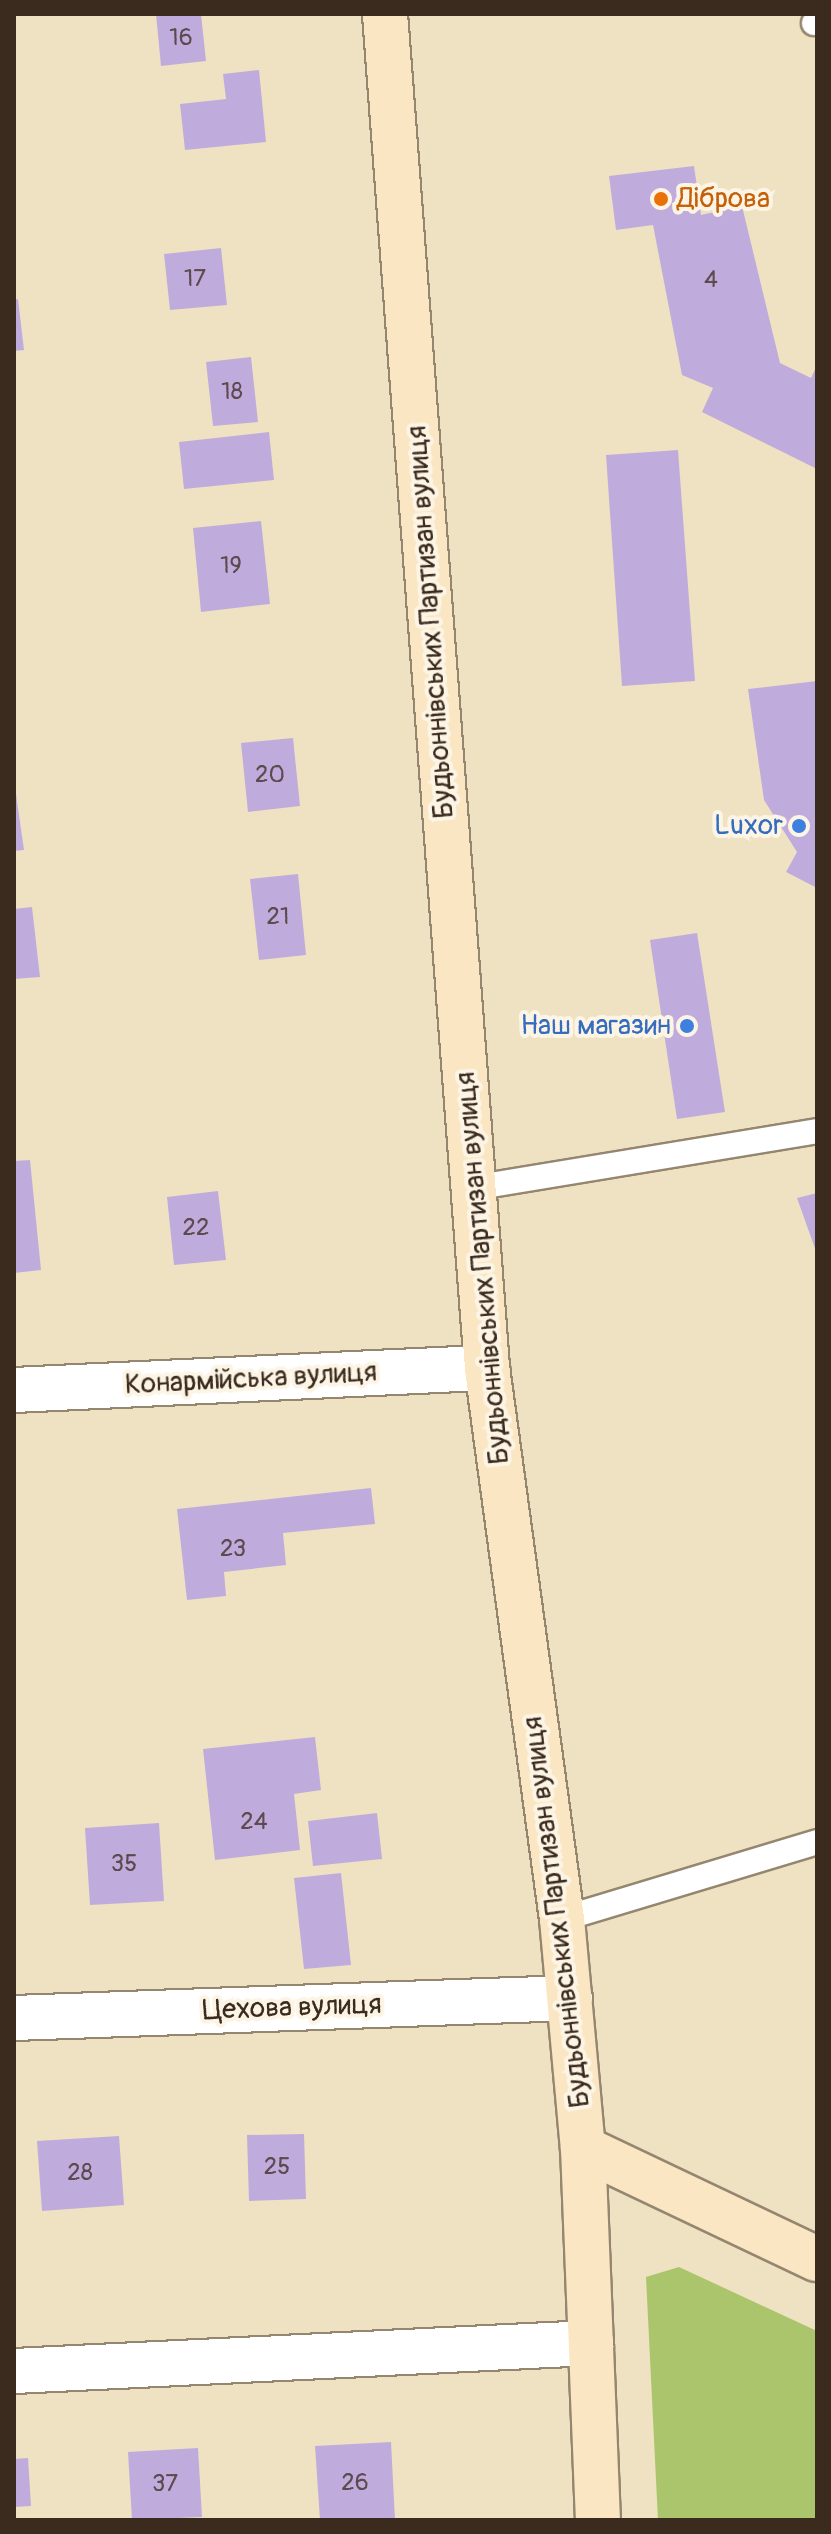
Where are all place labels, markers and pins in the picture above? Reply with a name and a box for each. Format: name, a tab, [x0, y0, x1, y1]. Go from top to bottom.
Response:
place label: Діброва	[677, 182, 770, 216]
marker: Діброва	[652, 190, 670, 208]
place label: Luxor	[714, 809, 783, 843]
marker: Luxor	[790, 817, 808, 835]
place label: Наш магазин	[520, 1009, 671, 1043]
marker: Наш магазин	[678, 1017, 696, 1035]

